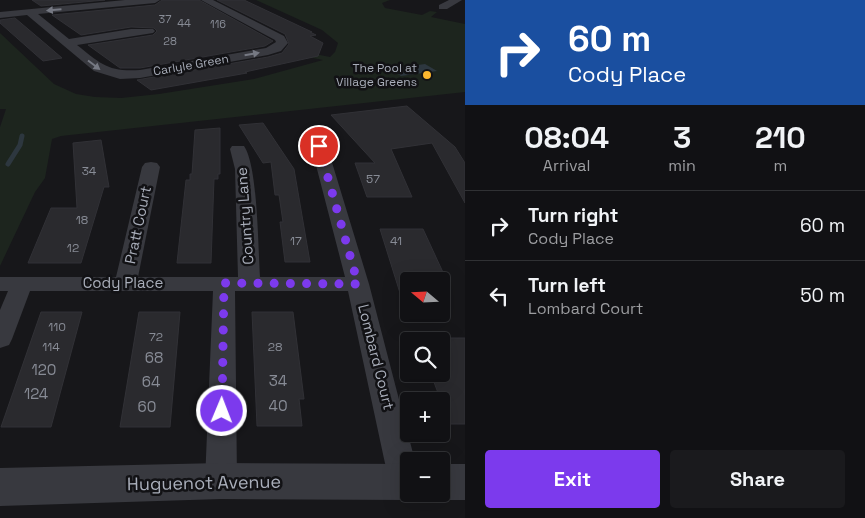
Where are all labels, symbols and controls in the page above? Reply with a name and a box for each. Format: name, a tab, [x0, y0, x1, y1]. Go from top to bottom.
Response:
one-way arrow	[46, 6, 62, 14]
house number: 37	[159, 12, 171, 26]
house number: 44	[177, 16, 191, 30]
house number: 116	[210, 17, 226, 31]
text: 60 m	[568, 17, 651, 61]
icon: right	[485, 20, 550, 85]
house number: 28	[163, 34, 177, 48]
street label: Carlyle Green	[152, 50, 230, 80]
one-way arrow	[245, 50, 261, 58]
one-way arrow	[87, 59, 100, 70]
place label: The Pool at Village Greens	[336, 60, 417, 90]
text: Cody Place	[568, 60, 686, 88]
marker: The Pool at Village Greens	[421, 69, 433, 81]
text: 08:04	[524, 118, 609, 157]
text: 3	[673, 118, 691, 157]
text: 210	[755, 118, 806, 157]
pin	[298, 125, 340, 167]
icon: arrive	[305, 132, 333, 160]
text: Arrival	[543, 155, 590, 176]
text: min	[668, 155, 696, 176]
text: m	[774, 155, 787, 176]
house number: 34	[82, 163, 97, 179]
street label: Country Lane	[232, 167, 257, 265]
house number: 57	[366, 171, 380, 187]
street label: Pratt Court	[120, 184, 155, 266]
text: Turn right	[528, 203, 618, 228]
house number: 18	[76, 212, 88, 228]
icon: right	[485, 212, 513, 240]
text: 60 m	[800, 213, 845, 238]
text: Cody Place	[528, 228, 614, 249]
house number: 17	[290, 233, 302, 249]
house number: 41	[390, 233, 402, 249]
house number: 12	[67, 240, 79, 256]
north arrow	[400, 272, 450, 322]
map controls	[400, 272, 450, 502]
street label: Cody Place	[83, 273, 163, 292]
text: Turn left	[528, 273, 606, 298]
icon: left	[485, 282, 513, 310]
text: 50 m	[800, 283, 845, 308]
text: Lombard Court	[528, 298, 643, 319]
street label: Lombard Court	[354, 302, 399, 412]
house number: 110	[48, 319, 66, 335]
house number: 72	[149, 329, 163, 345]
button: search	[400, 332, 450, 382]
house number: 114	[42, 339, 60, 355]
house number: 28	[268, 339, 282, 355]
house number: 68	[145, 348, 163, 367]
house number: 120	[32, 360, 56, 379]
house number: 34	[269, 371, 287, 390]
house number: 64	[142, 372, 160, 391]
house number: 124	[24, 384, 48, 403]
position arrow	[195, 384, 247, 436]
button: +	[400, 392, 450, 442]
house number: 40	[269, 396, 288, 415]
house number: 60	[138, 397, 156, 416]
button: Exit	[485, 450, 660, 508]
button: Share	[670, 450, 845, 508]
button: −	[400, 452, 450, 502]
street label: Huguenot Avenue	[127, 470, 281, 495]

